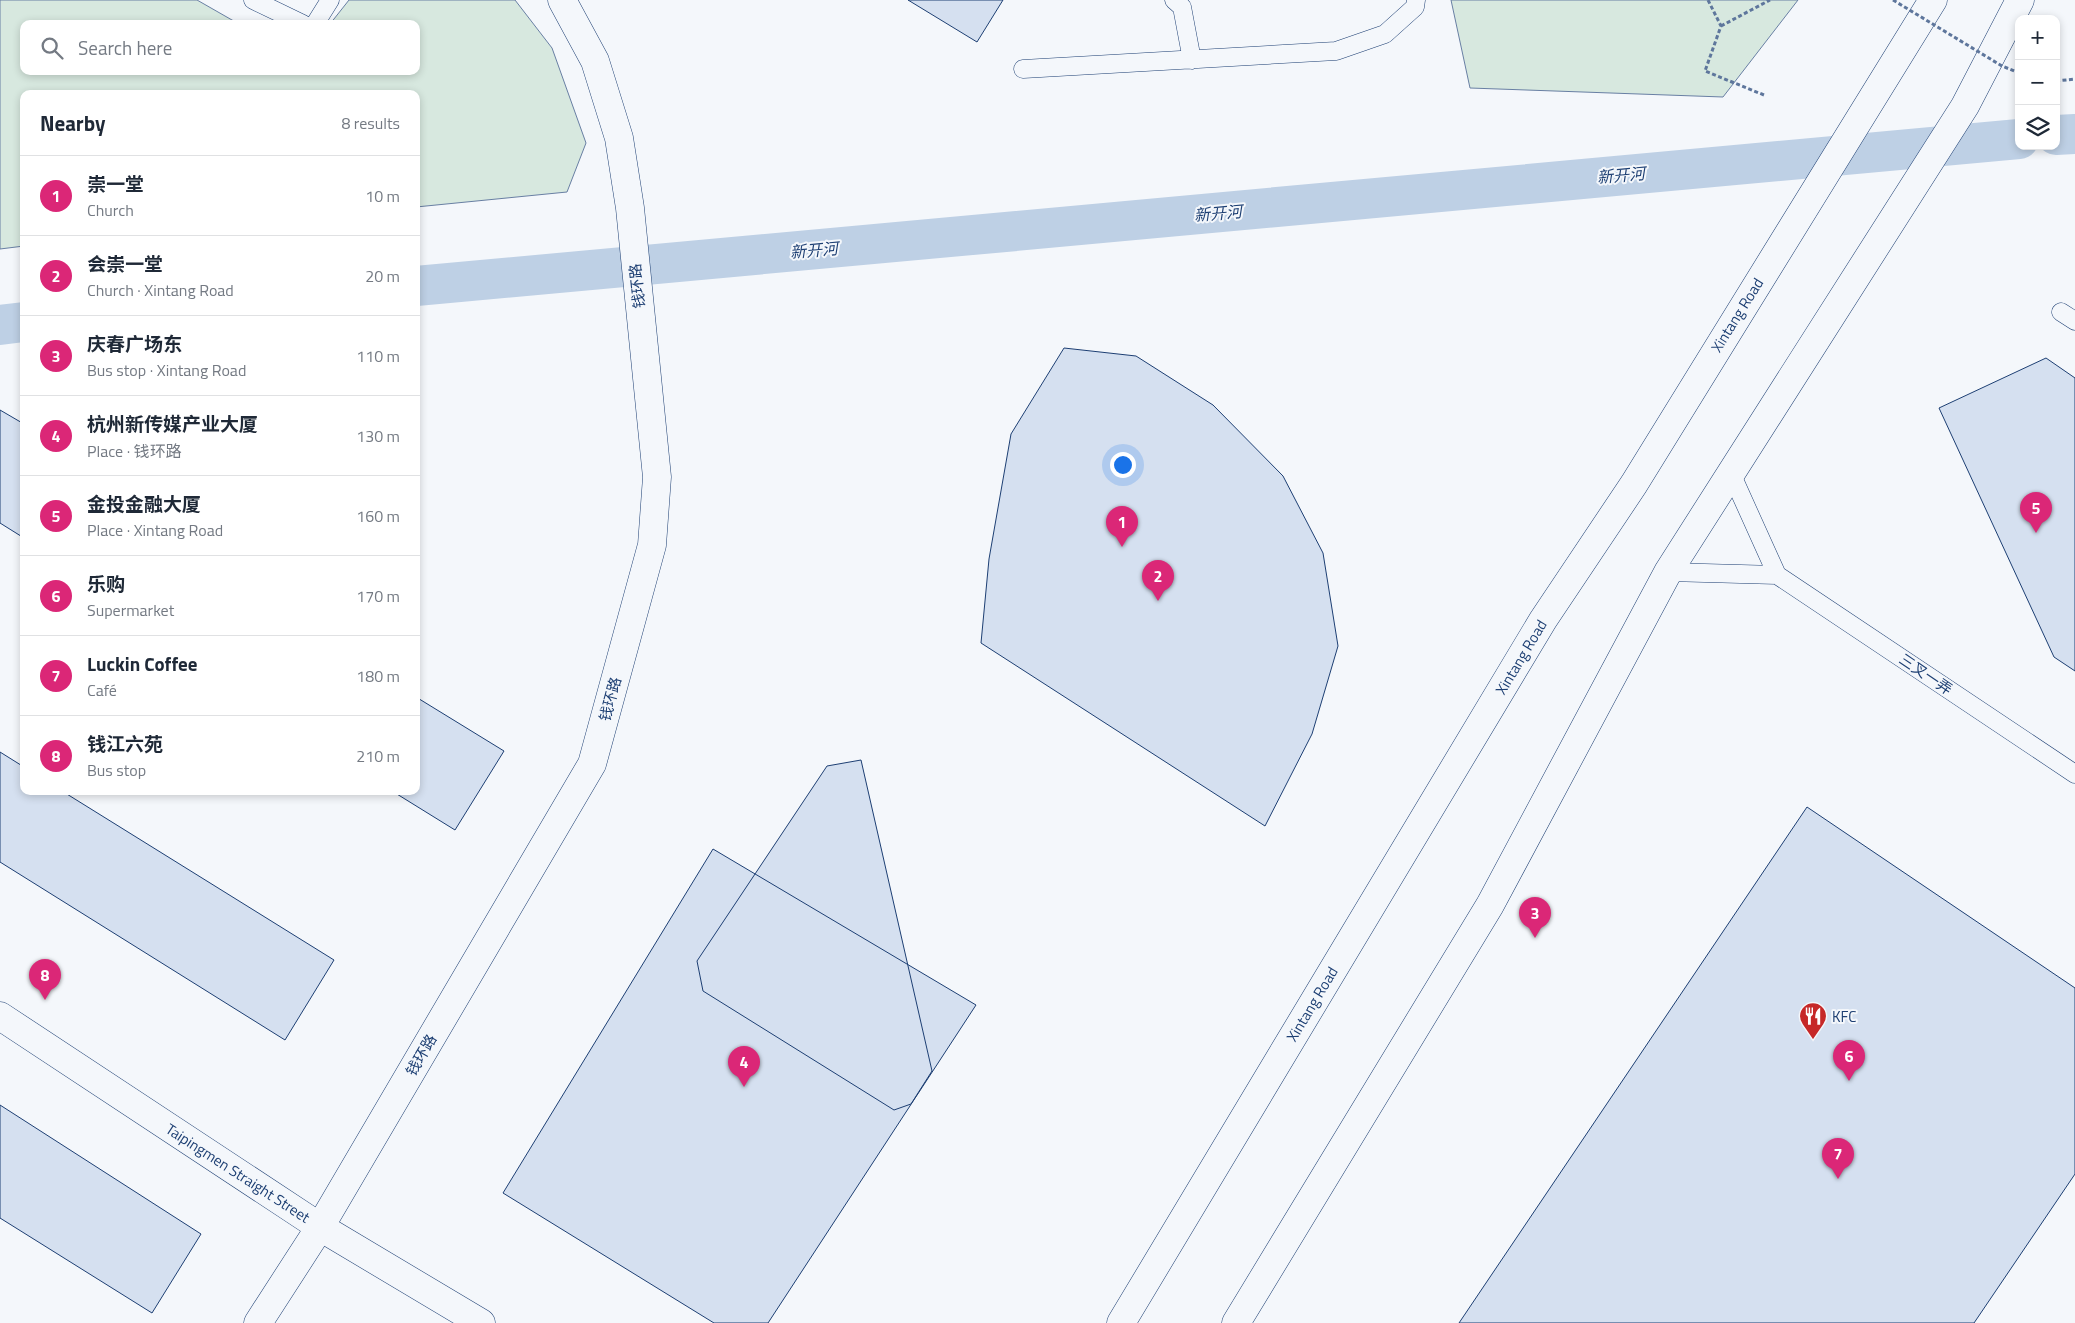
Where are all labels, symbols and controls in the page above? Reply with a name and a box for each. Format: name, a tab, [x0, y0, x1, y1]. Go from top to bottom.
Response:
map controls	[2015, 15, 2060, 150]
button: +	[2015, 15, 2060, 60]
search box	[20, 20, 420, 75]
text: Search here	[78, 33, 172, 62]
icon: search	[38, 34, 66, 62]
button: −	[2015, 60, 2060, 105]
button: layers	[2015, 105, 2060, 150]
text: Nearby	[40, 107, 105, 139]
text: 8 results	[341, 111, 400, 135]
water label: 新开河	[1596, 161, 1649, 189]
text: 崇一堂	[87, 169, 144, 198]
text: 1	[52, 184, 60, 208]
text: 10 m	[365, 184, 400, 208]
text: Church	[87, 198, 134, 222]
water label: 新开河	[1193, 199, 1246, 227]
water label: 新开河	[789, 236, 842, 264]
text: 会崇一堂	[87, 249, 163, 278]
street label: 钱环路	[623, 262, 651, 310]
text: 2	[52, 264, 60, 288]
text: 20 m	[365, 264, 400, 288]
street label: Xintang Road	[1705, 273, 1769, 357]
text: Church · Xintang Road	[87, 278, 234, 302]
text: 庆春广场东	[87, 329, 182, 358]
text: 3	[52, 344, 60, 368]
text: 110 m	[356, 344, 400, 368]
text: Bus stop · Xintang Road	[87, 358, 246, 382]
text: 杭州新传媒产业大厦	[87, 409, 258, 438]
text: 4	[52, 424, 60, 448]
text: 130 m	[356, 424, 400, 448]
text: Place · 钱环路	[87, 439, 182, 463]
your location	[1110, 452, 1136, 478]
text: 金投金融大厦	[87, 489, 201, 518]
pin: 5	[2020, 492, 2052, 533]
text: 5	[52, 504, 60, 528]
text: 160 m	[356, 504, 400, 528]
pin: 1	[1106, 506, 1138, 547]
text: Place · Xintang Road	[87, 518, 223, 542]
pin: 2	[1142, 560, 1174, 601]
text: 乐购	[87, 569, 125, 598]
text: 6	[52, 584, 60, 608]
text: 170 m	[356, 584, 400, 608]
text: Supermarket	[87, 598, 174, 622]
street label: Xintang Road	[1490, 615, 1552, 699]
street label: 三叉一弄	[1895, 648, 1957, 700]
text: Luckin Coffee	[87, 649, 197, 678]
text: 7	[52, 664, 60, 688]
text: 180 m	[356, 664, 400, 688]
street label: 钱环路	[593, 674, 627, 724]
text: Café	[87, 678, 117, 702]
text: 钱江六苑	[87, 729, 163, 758]
text: 8	[52, 744, 60, 768]
text: 210 m	[356, 744, 400, 768]
text: Bus stop	[87, 758, 146, 782]
pin: 3	[1519, 897, 1551, 938]
pin: 8	[29, 959, 61, 1000]
street label: Xintang Road	[1281, 962, 1343, 1046]
restaurant icon: KFC	[1798, 1001, 1828, 1040]
place label: KFC	[1832, 1005, 1856, 1028]
street label: 钱环路	[400, 1030, 442, 1080]
pin: 6	[1833, 1040, 1865, 1081]
pin: 4	[728, 1046, 760, 1087]
street label: Taipingmen Straight Street	[161, 1118, 315, 1229]
pin: 7	[1822, 1138, 1854, 1179]

